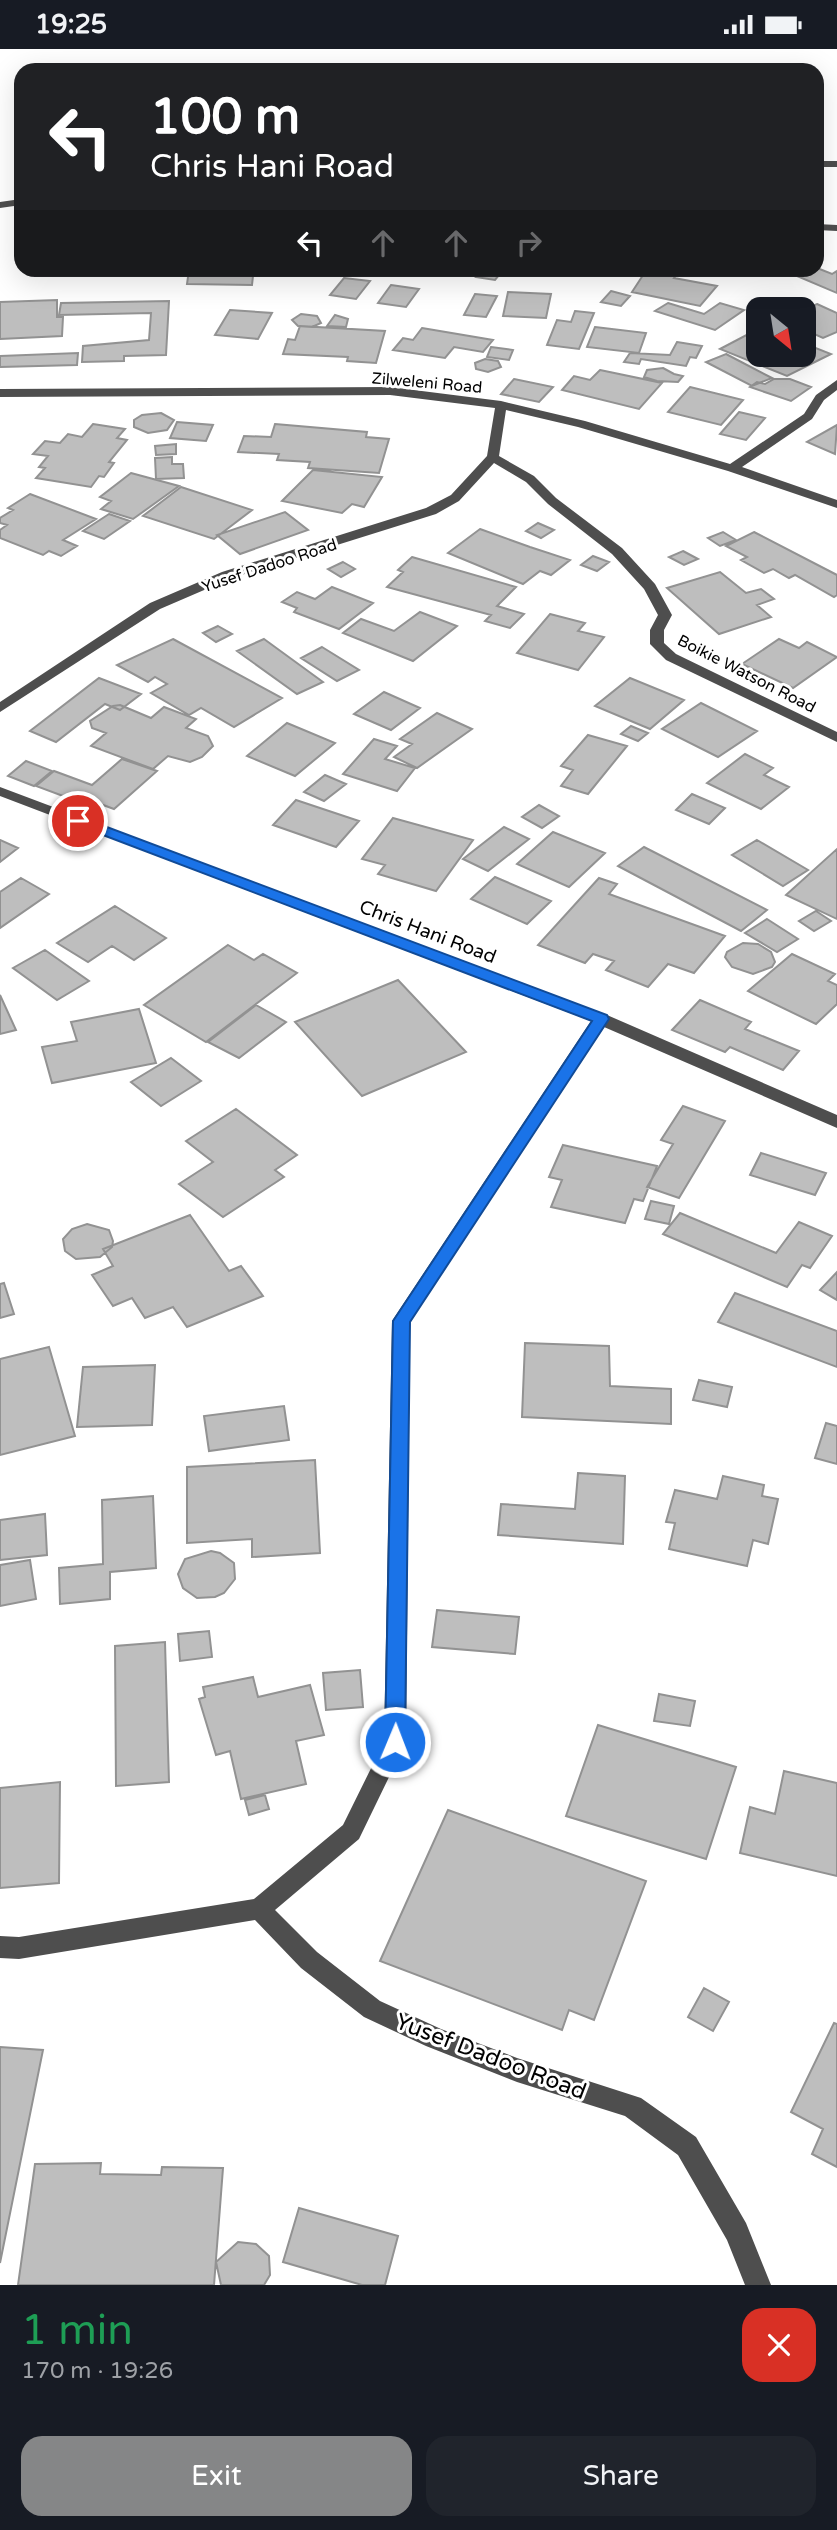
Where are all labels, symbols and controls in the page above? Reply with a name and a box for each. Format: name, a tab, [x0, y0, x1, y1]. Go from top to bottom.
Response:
text: 19:25	[35, 9, 107, 40]
text: 100 m	[150, 88, 300, 147]
icon: left	[35, 91, 126, 182]
text: Chris Hani Road	[150, 148, 394, 186]
icon: left	[291, 224, 329, 262]
icon: ahead	[364, 224, 402, 262]
icon: ahead	[437, 224, 475, 262]
icon: right	[510, 224, 548, 262]
north arrow	[746, 297, 816, 367]
map controls	[746, 297, 816, 367]
street label: Zilweleni Road	[371, 368, 483, 398]
street label: Yusef Dadoo Road	[199, 535, 339, 597]
street label: Boikie Watson Road	[674, 630, 819, 717]
pin	[48, 791, 108, 851]
icon: arrive	[59, 802, 97, 840]
street label: Chris Hani Road	[356, 896, 499, 968]
position arrow	[358, 1705, 432, 1779]
street label: Yusef Dadoo Road	[391, 2008, 590, 2106]
text: 1 min	[21, 2305, 133, 2356]
button: close	[742, 2308, 816, 2382]
text: 170 m · 19:26	[21, 2357, 173, 2385]
button: Exit	[21, 2436, 412, 2516]
button: Share	[426, 2436, 816, 2516]

